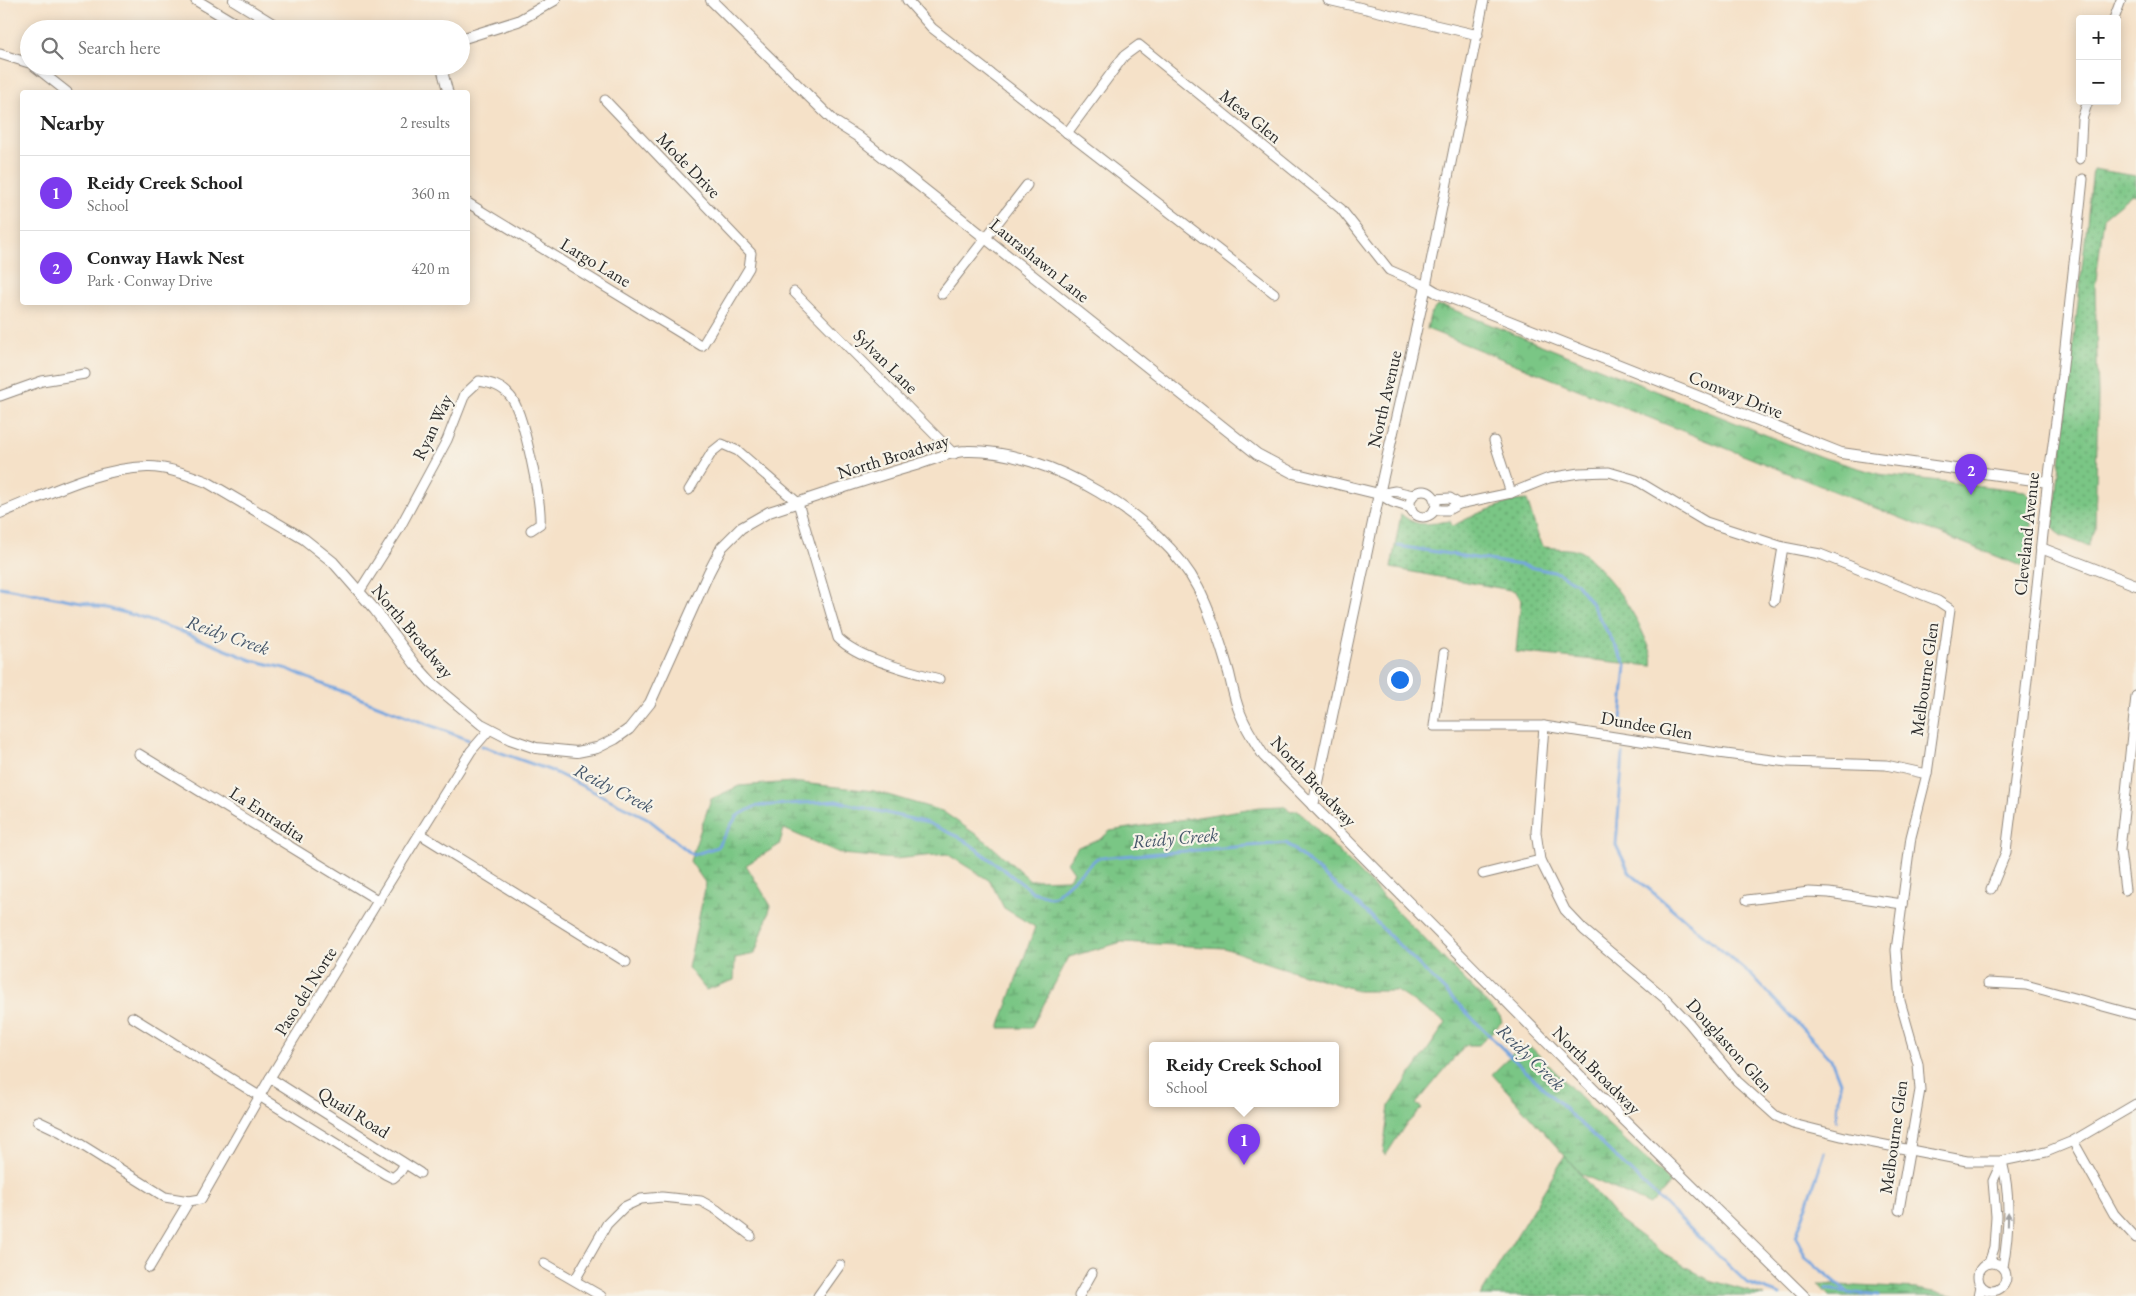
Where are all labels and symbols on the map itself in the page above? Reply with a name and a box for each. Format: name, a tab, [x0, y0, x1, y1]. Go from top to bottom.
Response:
street label: Mesa Glen	[1215, 84, 1287, 148]
street label: Mode Drive	[652, 127, 726, 203]
street label: Laurashawn Lane	[985, 213, 1095, 307]
street label: Largo Lane	[557, 232, 635, 292]
street label: Sylvan Lane	[849, 324, 923, 398]
street label: North Avenue	[1362, 348, 1406, 450]
street label: Conway Drive	[1685, 365, 1787, 423]
street label: Ryan Way	[407, 390, 457, 464]
street label: North Broadway	[834, 428, 952, 484]
pin: 2	[1955, 454, 1987, 495]
street label: Cleveland Avenue	[2008, 471, 2044, 597]
street label: North Broadway	[367, 579, 459, 683]
water label: Reidy Creek	[183, 609, 273, 661]
street label: Melbourne Glen	[1905, 620, 1943, 738]
your location	[1387, 667, 1413, 693]
street label: Dundee Glen	[1599, 706, 1695, 744]
street label: North Broadway	[1266, 731, 1362, 831]
water label: Reidy Creek	[570, 757, 658, 819]
street label: La Entradita	[226, 781, 311, 848]
water label: Reidy Creek	[1131, 822, 1219, 854]
street label: Paso del Norte	[269, 942, 341, 1040]
street label: Douglaston Glen	[1682, 993, 1779, 1097]
water label: Reidy Creek	[1491, 1018, 1571, 1096]
street label: North Broadway	[1548, 1021, 1646, 1119]
street label: Melbourne Glen	[1874, 1078, 1912, 1196]
street label: Quail Road	[314, 1081, 395, 1144]
pin: 1	[1228, 1124, 1260, 1165]
one-way arrow	[2004, 1211, 2012, 1227]

